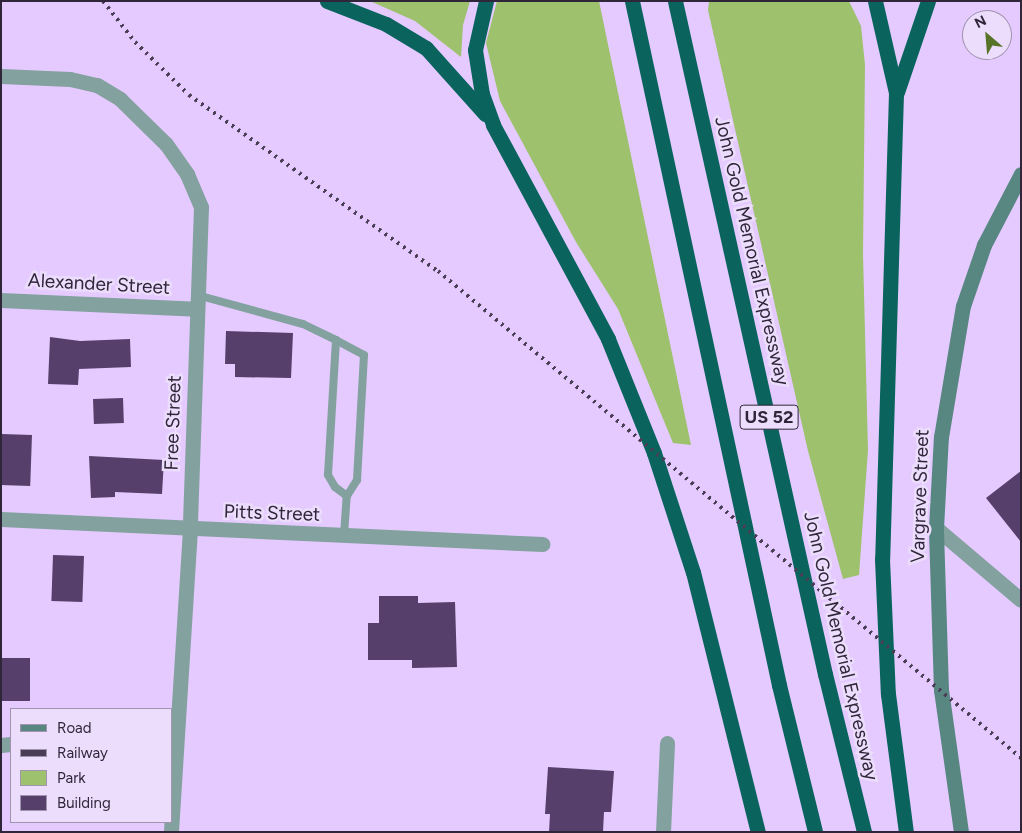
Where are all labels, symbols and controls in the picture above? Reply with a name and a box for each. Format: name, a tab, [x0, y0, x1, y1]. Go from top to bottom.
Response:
north arrow	[962, 10, 1012, 60]
text: N	[972, 12, 989, 32]
street label: John Gold Memorial Expressway	[710, 114, 794, 388]
street label: Alexander Street	[27, 269, 171, 299]
street label: Free Street	[160, 375, 186, 471]
road number: US 52	[739, 402, 799, 432]
street label: Vargrave Street	[906, 429, 934, 563]
street label: Pitts Street	[223, 500, 321, 526]
street label: John Gold Memorial Expressway	[799, 509, 883, 783]
legend	[10, 708, 172, 823]
text: Road	[57, 719, 92, 737]
text: Railway	[57, 744, 108, 762]
text: Park	[57, 769, 86, 787]
text: Building	[57, 794, 111, 812]

